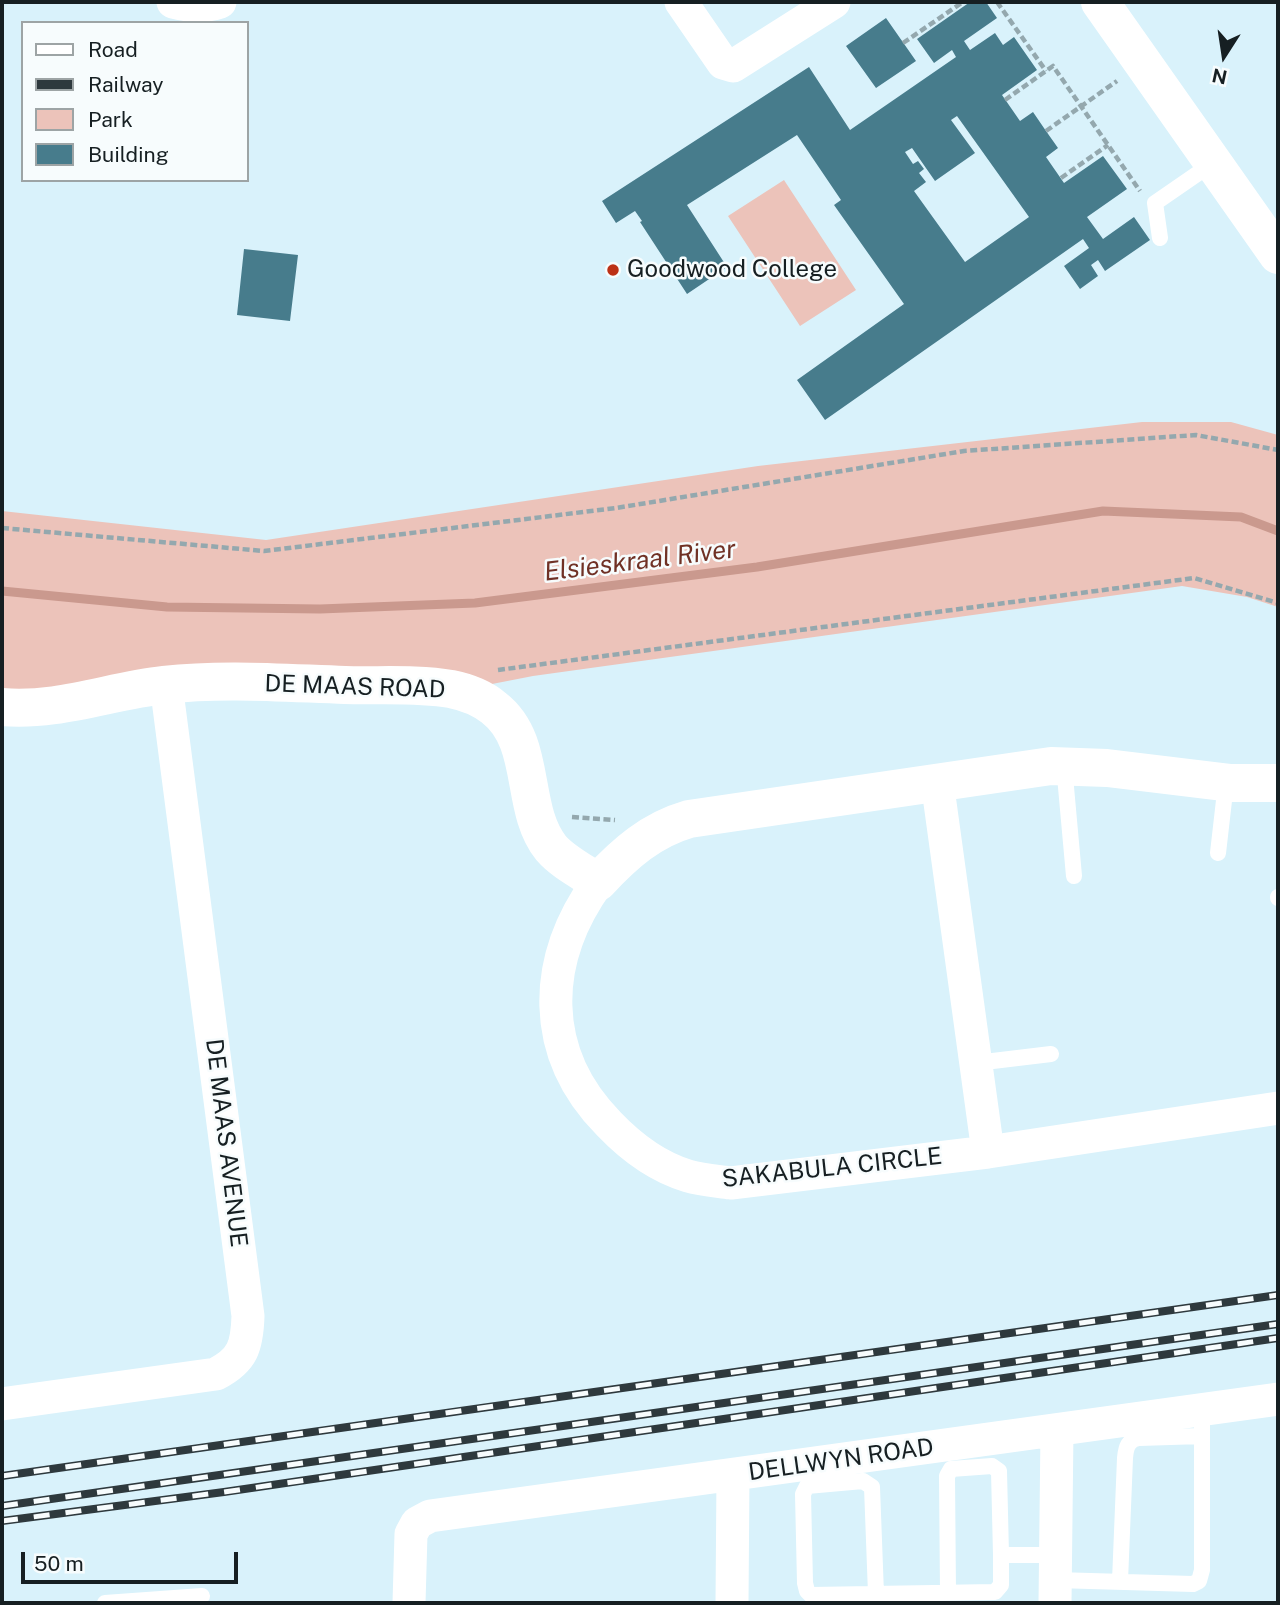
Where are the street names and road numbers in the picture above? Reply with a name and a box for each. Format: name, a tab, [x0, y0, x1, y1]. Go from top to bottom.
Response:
street label: DE MAAS ROAD	[264, 669, 446, 705]
street label: DE MAAS AVENUE	[199, 1037, 253, 1249]
street label: SAKABULA CIRCLE	[721, 1142, 943, 1194]
street label: DELLWYN ROAD	[746, 1433, 936, 1487]

